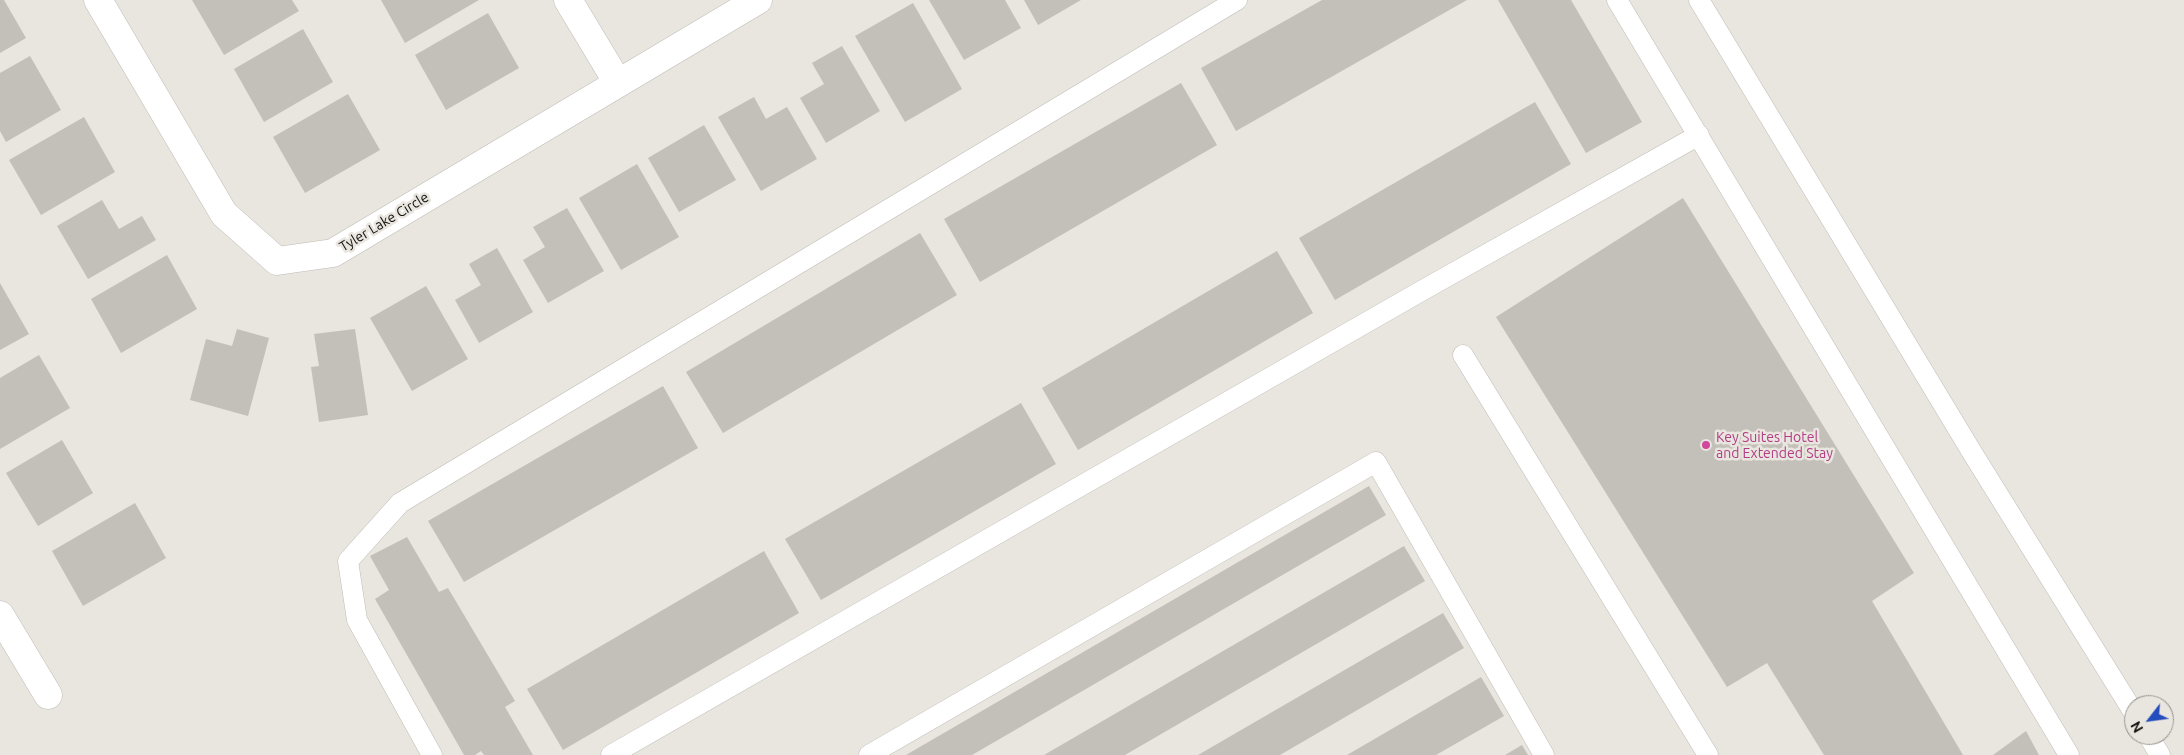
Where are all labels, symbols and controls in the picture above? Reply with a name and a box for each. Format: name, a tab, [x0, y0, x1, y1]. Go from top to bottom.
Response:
street label: Tyler Lake Circle	[336, 189, 432, 255]
place label: Key Suites Hotel and Extended Stay	[1716, 429, 1833, 462]
marker: Key Suites Hotel and Extended Stay	[1700, 439, 1712, 451]
north arrow	[2124, 695, 2174, 745]
text: N	[2127, 718, 2146, 736]

